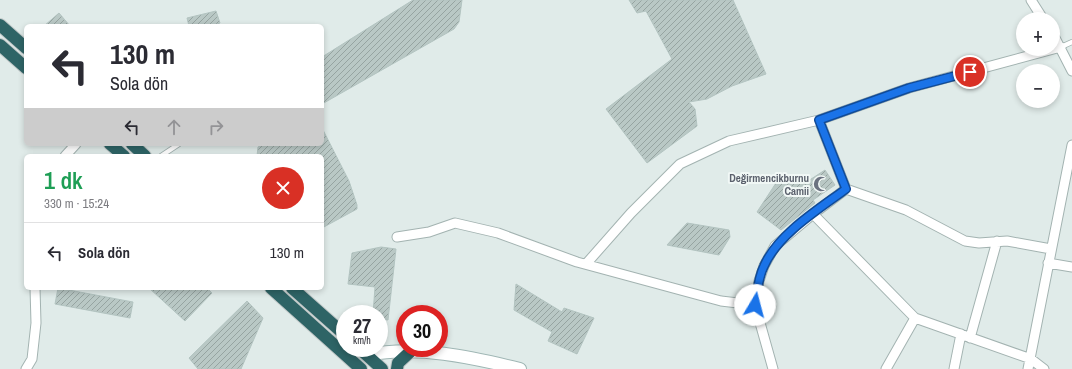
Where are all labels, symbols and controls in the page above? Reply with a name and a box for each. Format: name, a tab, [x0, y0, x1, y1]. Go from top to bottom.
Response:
map controls	[1016, 12, 1060, 108]
button: +	[1016, 12, 1060, 56]
text: 130 m	[110, 35, 175, 73]
icon: left	[44, 40, 96, 92]
pin	[953, 55, 987, 89]
icon: arrive	[959, 61, 981, 83]
button: −	[1016, 64, 1060, 108]
text: Sola dön	[110, 71, 168, 96]
icon: left	[121, 116, 143, 138]
icon: ahead	[163, 116, 185, 138]
icon: right	[205, 116, 227, 138]
text: 1 dk	[44, 164, 83, 196]
button: close	[262, 167, 304, 209]
place label: Değirmencikburnu Camii	[729, 171, 809, 198]
mosque icon: Değirmencikburnu Camii	[812, 175, 830, 193]
text: 330 m · 15:24	[44, 195, 109, 212]
icon: left	[44, 242, 66, 264]
text: Sola dön	[78, 242, 130, 263]
text: 130 m	[270, 242, 304, 263]
position arrow	[734, 284, 776, 326]
speed limit sign: 30	[396, 305, 448, 357]
text: 27	[353, 312, 371, 339]
text: km/h	[353, 334, 371, 347]

